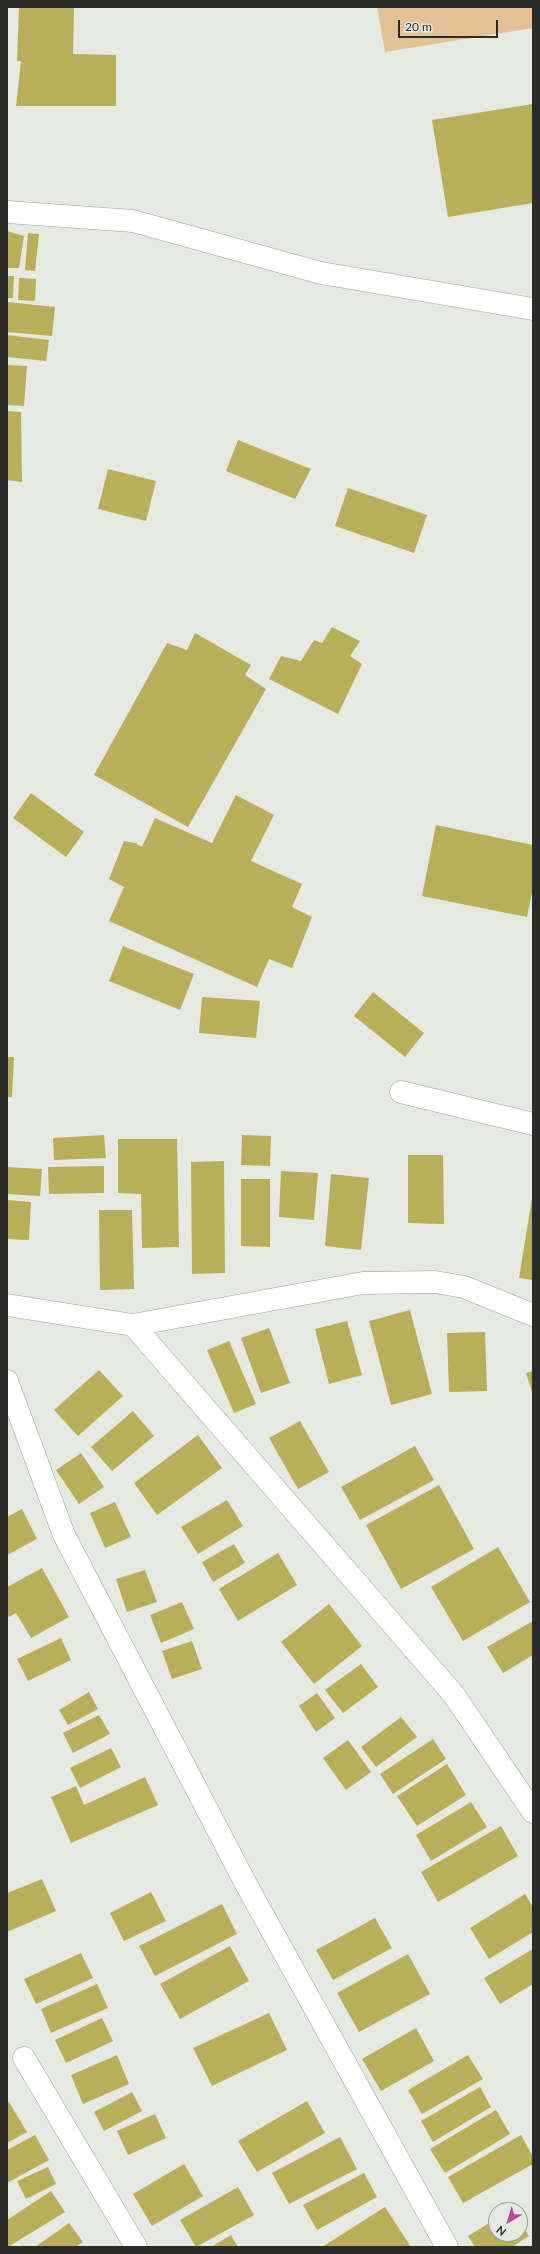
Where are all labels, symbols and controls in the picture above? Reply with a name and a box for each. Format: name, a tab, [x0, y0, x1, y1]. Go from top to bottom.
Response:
scale bar	[400, 12, 500, 38]
text: 20 m	[405, 19, 432, 34]
north arrow	[488, 2202, 528, 2242]
text: N	[494, 2223, 508, 2239]

